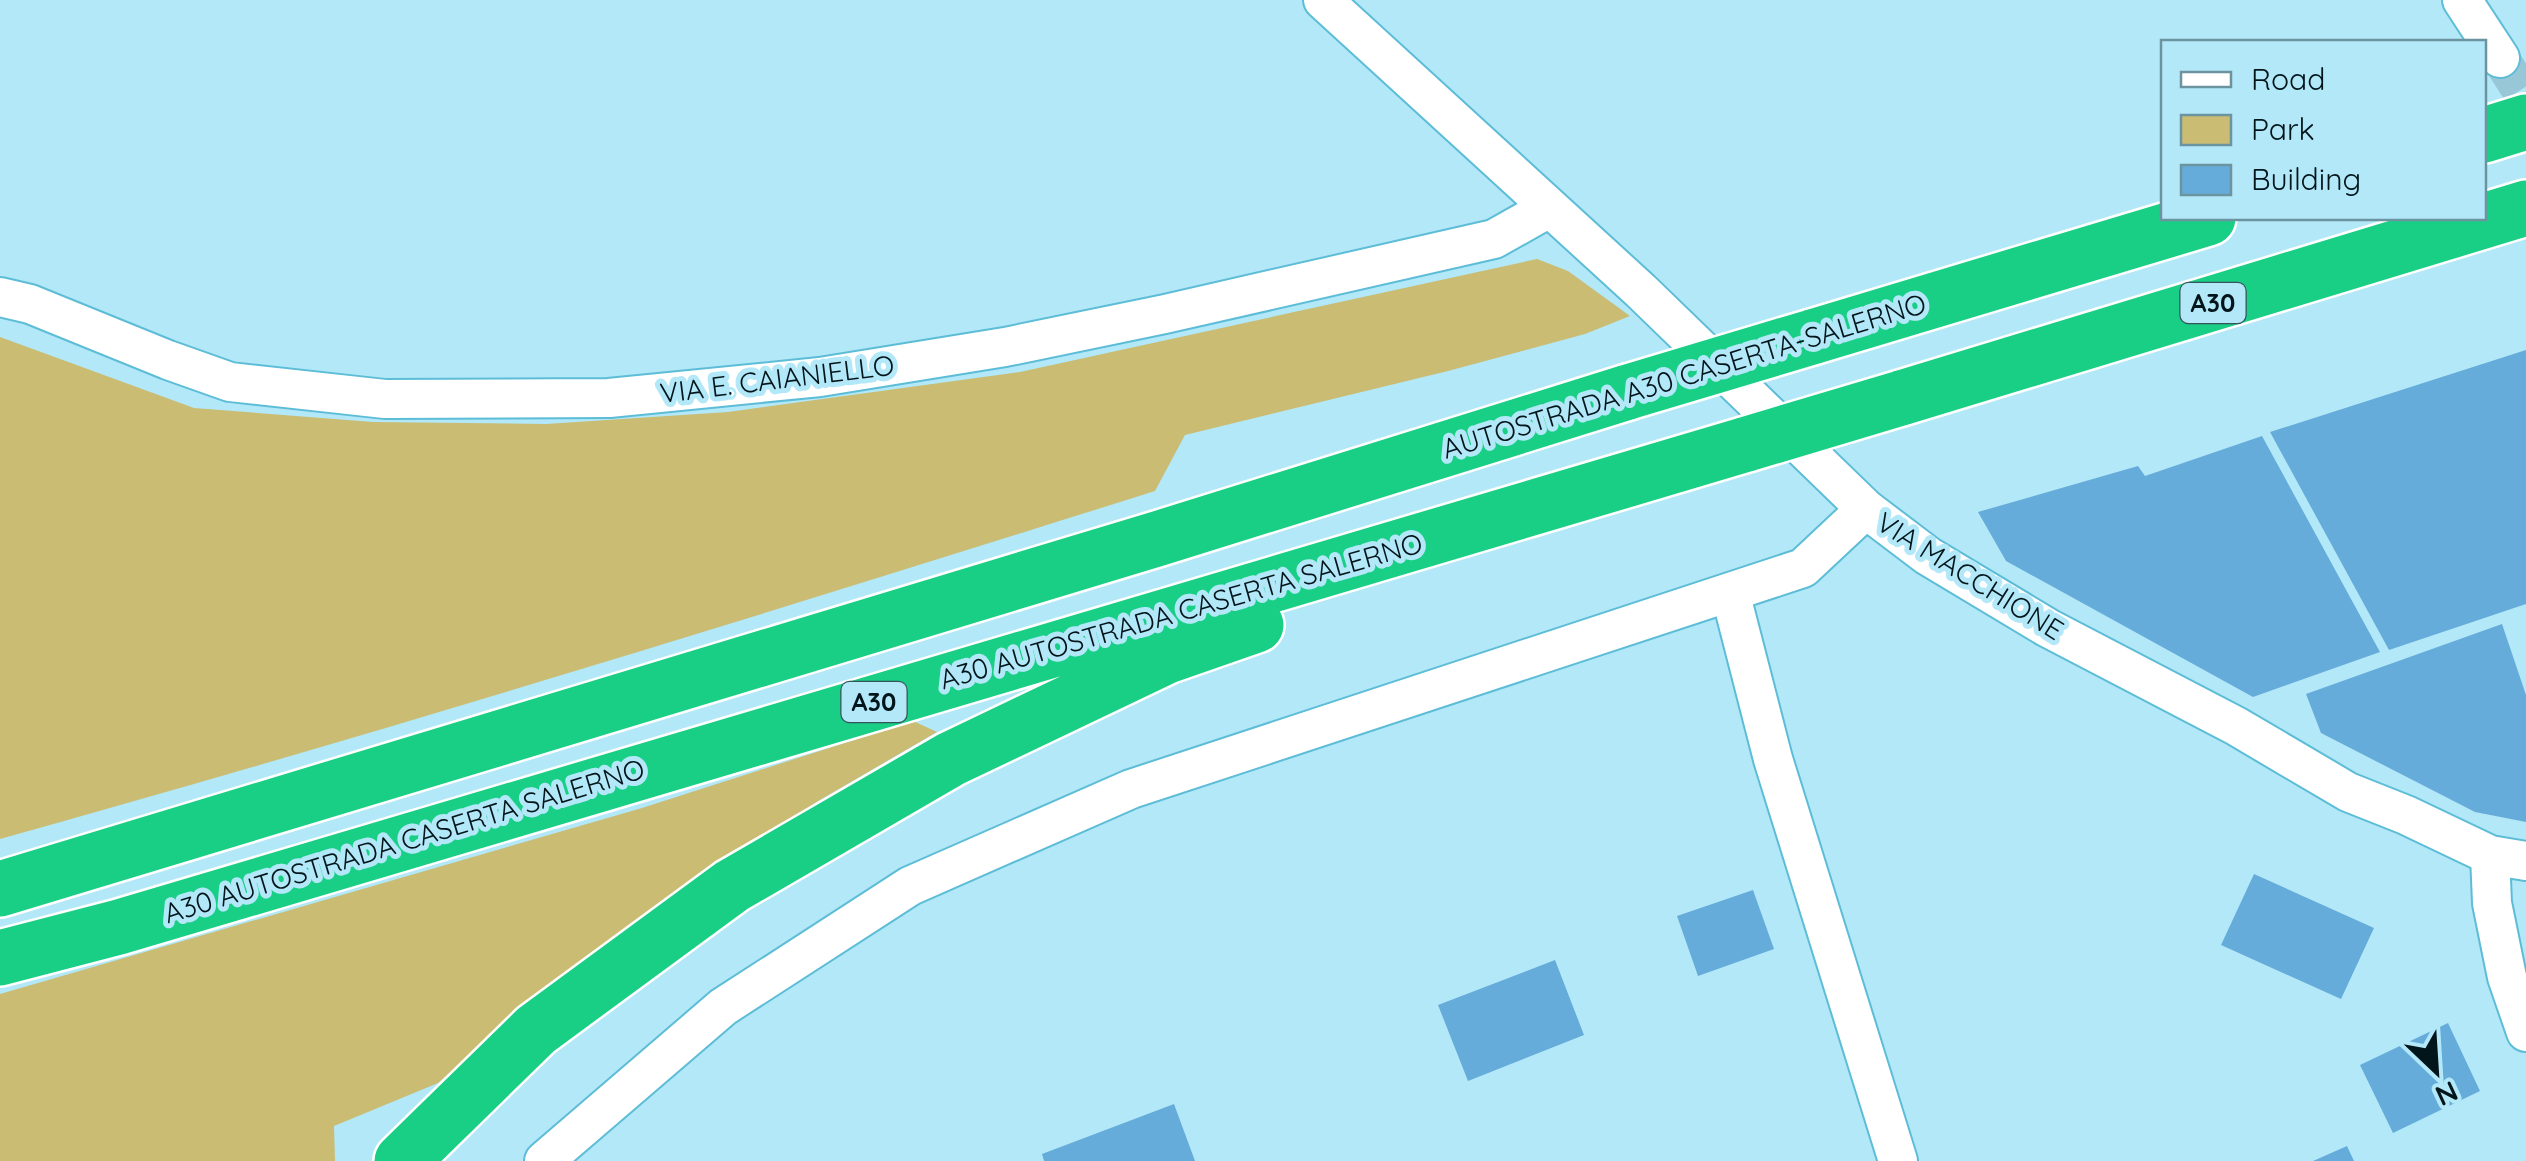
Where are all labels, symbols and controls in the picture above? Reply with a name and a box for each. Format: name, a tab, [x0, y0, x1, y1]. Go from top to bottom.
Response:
legend	[2161, 40, 2486, 220]
text: Road	[2251, 60, 2325, 98]
text: Park	[2251, 110, 2315, 148]
text: Building	[2251, 160, 2361, 198]
road number: A30	[2180, 283, 2246, 323]
street label: AUTOSTRADA A30 CASERTA-SALERNO	[1438, 285, 1930, 466]
street label: VIA E. CAIANIELLO	[658, 347, 896, 410]
street label: VIA MACCHIONE	[1870, 504, 2070, 647]
street label: A30 AUTOSTRADA CASERTA SALERNO	[935, 525, 1426, 696]
road number: A30	[842, 682, 906, 722]
street label: A30 AUTOSTRADA CASERTA SALERNO	[159, 751, 648, 930]
north arrow	[2386, 1021, 2486, 1121]
text: N	[2430, 1074, 2464, 1114]

